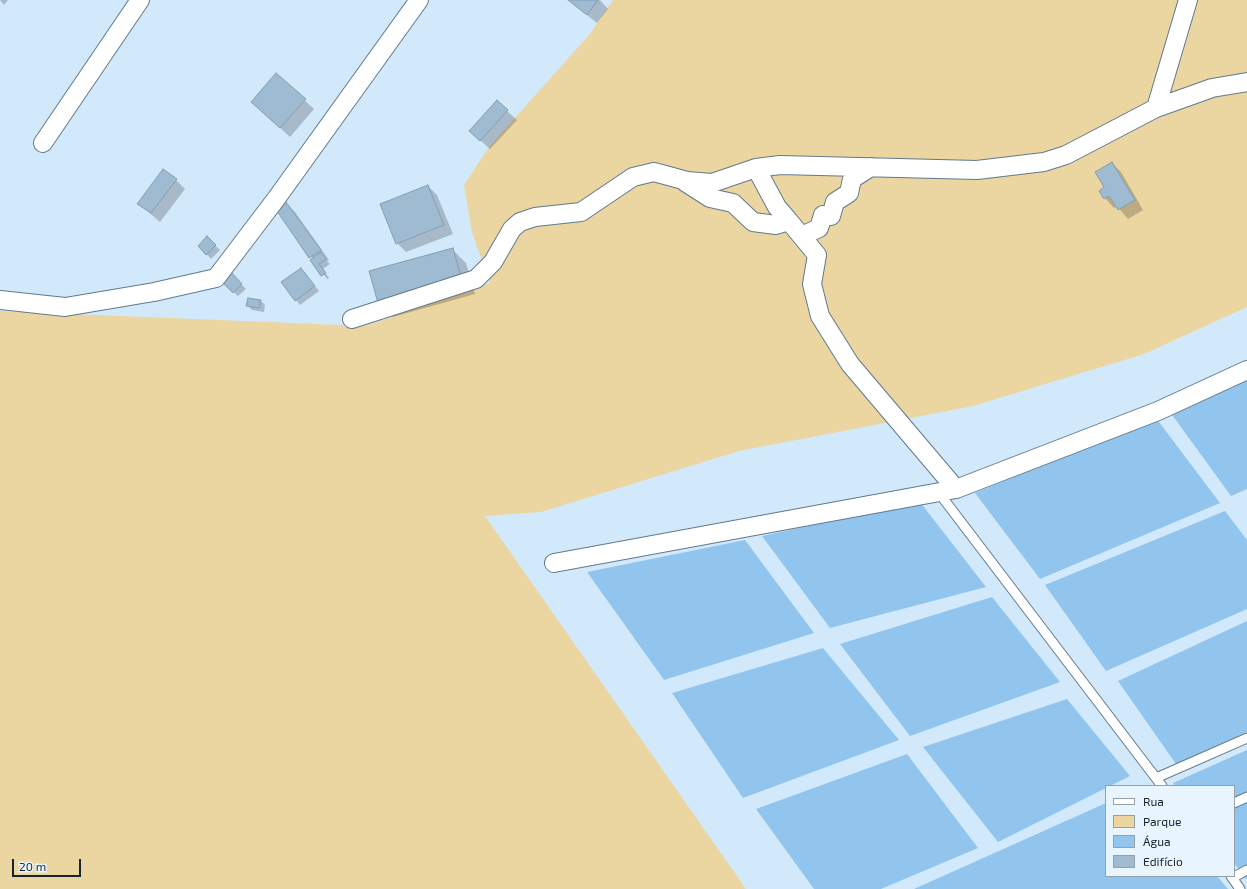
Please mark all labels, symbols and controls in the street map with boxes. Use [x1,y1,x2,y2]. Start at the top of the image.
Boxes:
legend [1105,785,1235,877]
text: Rua [1143,794,1164,808]
text: Parque [1143,814,1181,828]
text: Água [1143,834,1171,848]
scale bar [14,851,83,877]
text: Edifício [1143,854,1183,868]
text: 20 m [19,859,46,873]

